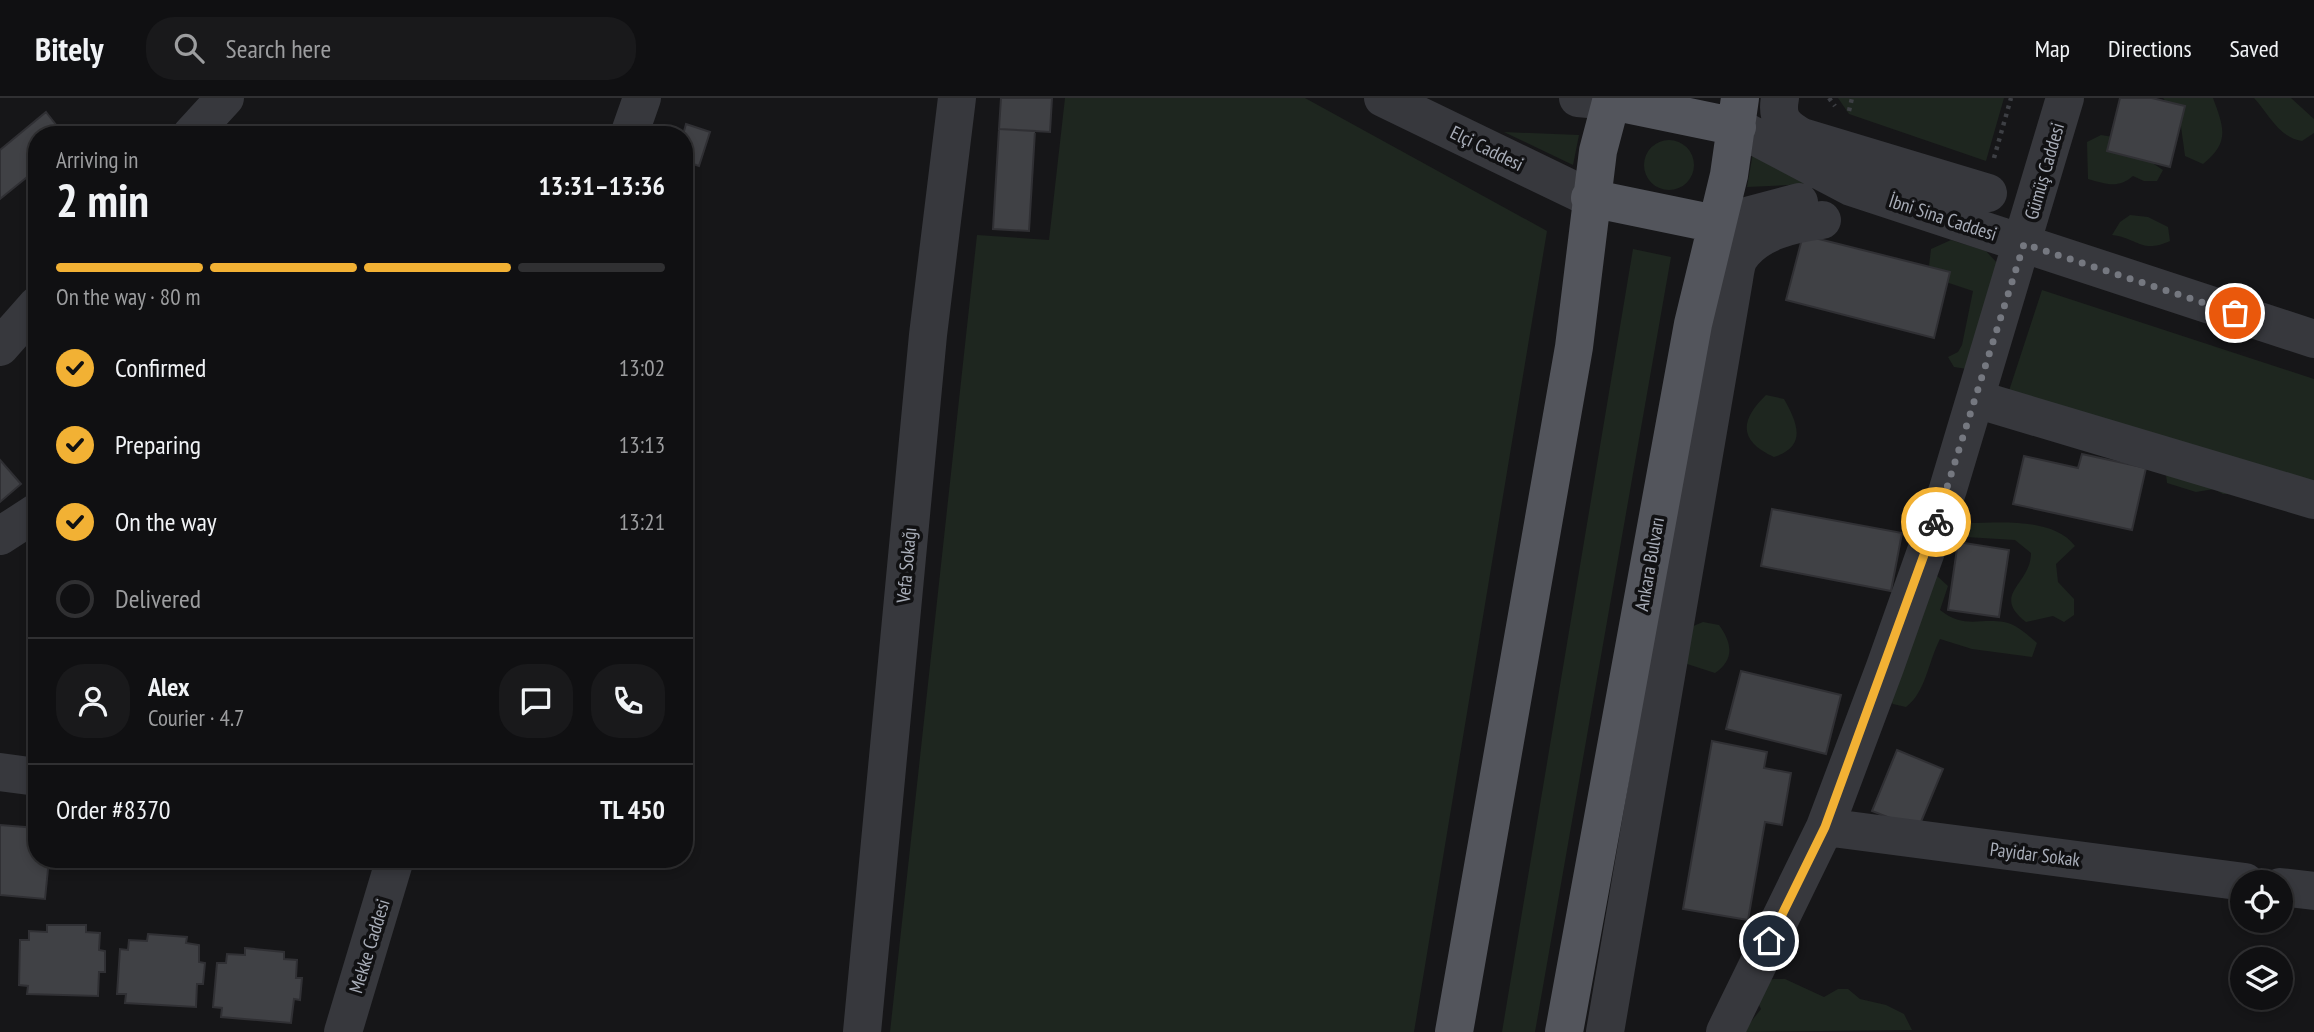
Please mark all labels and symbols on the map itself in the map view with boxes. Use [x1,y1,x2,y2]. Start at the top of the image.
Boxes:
street label: Elçi Caddesi [1447,120,1527,176]
street label: Gümüş Caddesi [2019,120,2069,222]
street label: İbni Sina Caddesi [1886,188,2000,246]
pin [2205,283,2265,343]
courier [1901,487,1971,557]
street label: Ankara Bulvarı [1629,515,1669,613]
street label: Vefa Sokağı [891,526,921,605]
street label: Payidar Sokak [1989,837,2082,872]
street label: Mekke Caddesi [343,896,395,996]
pin [1739,911,1799,971]

